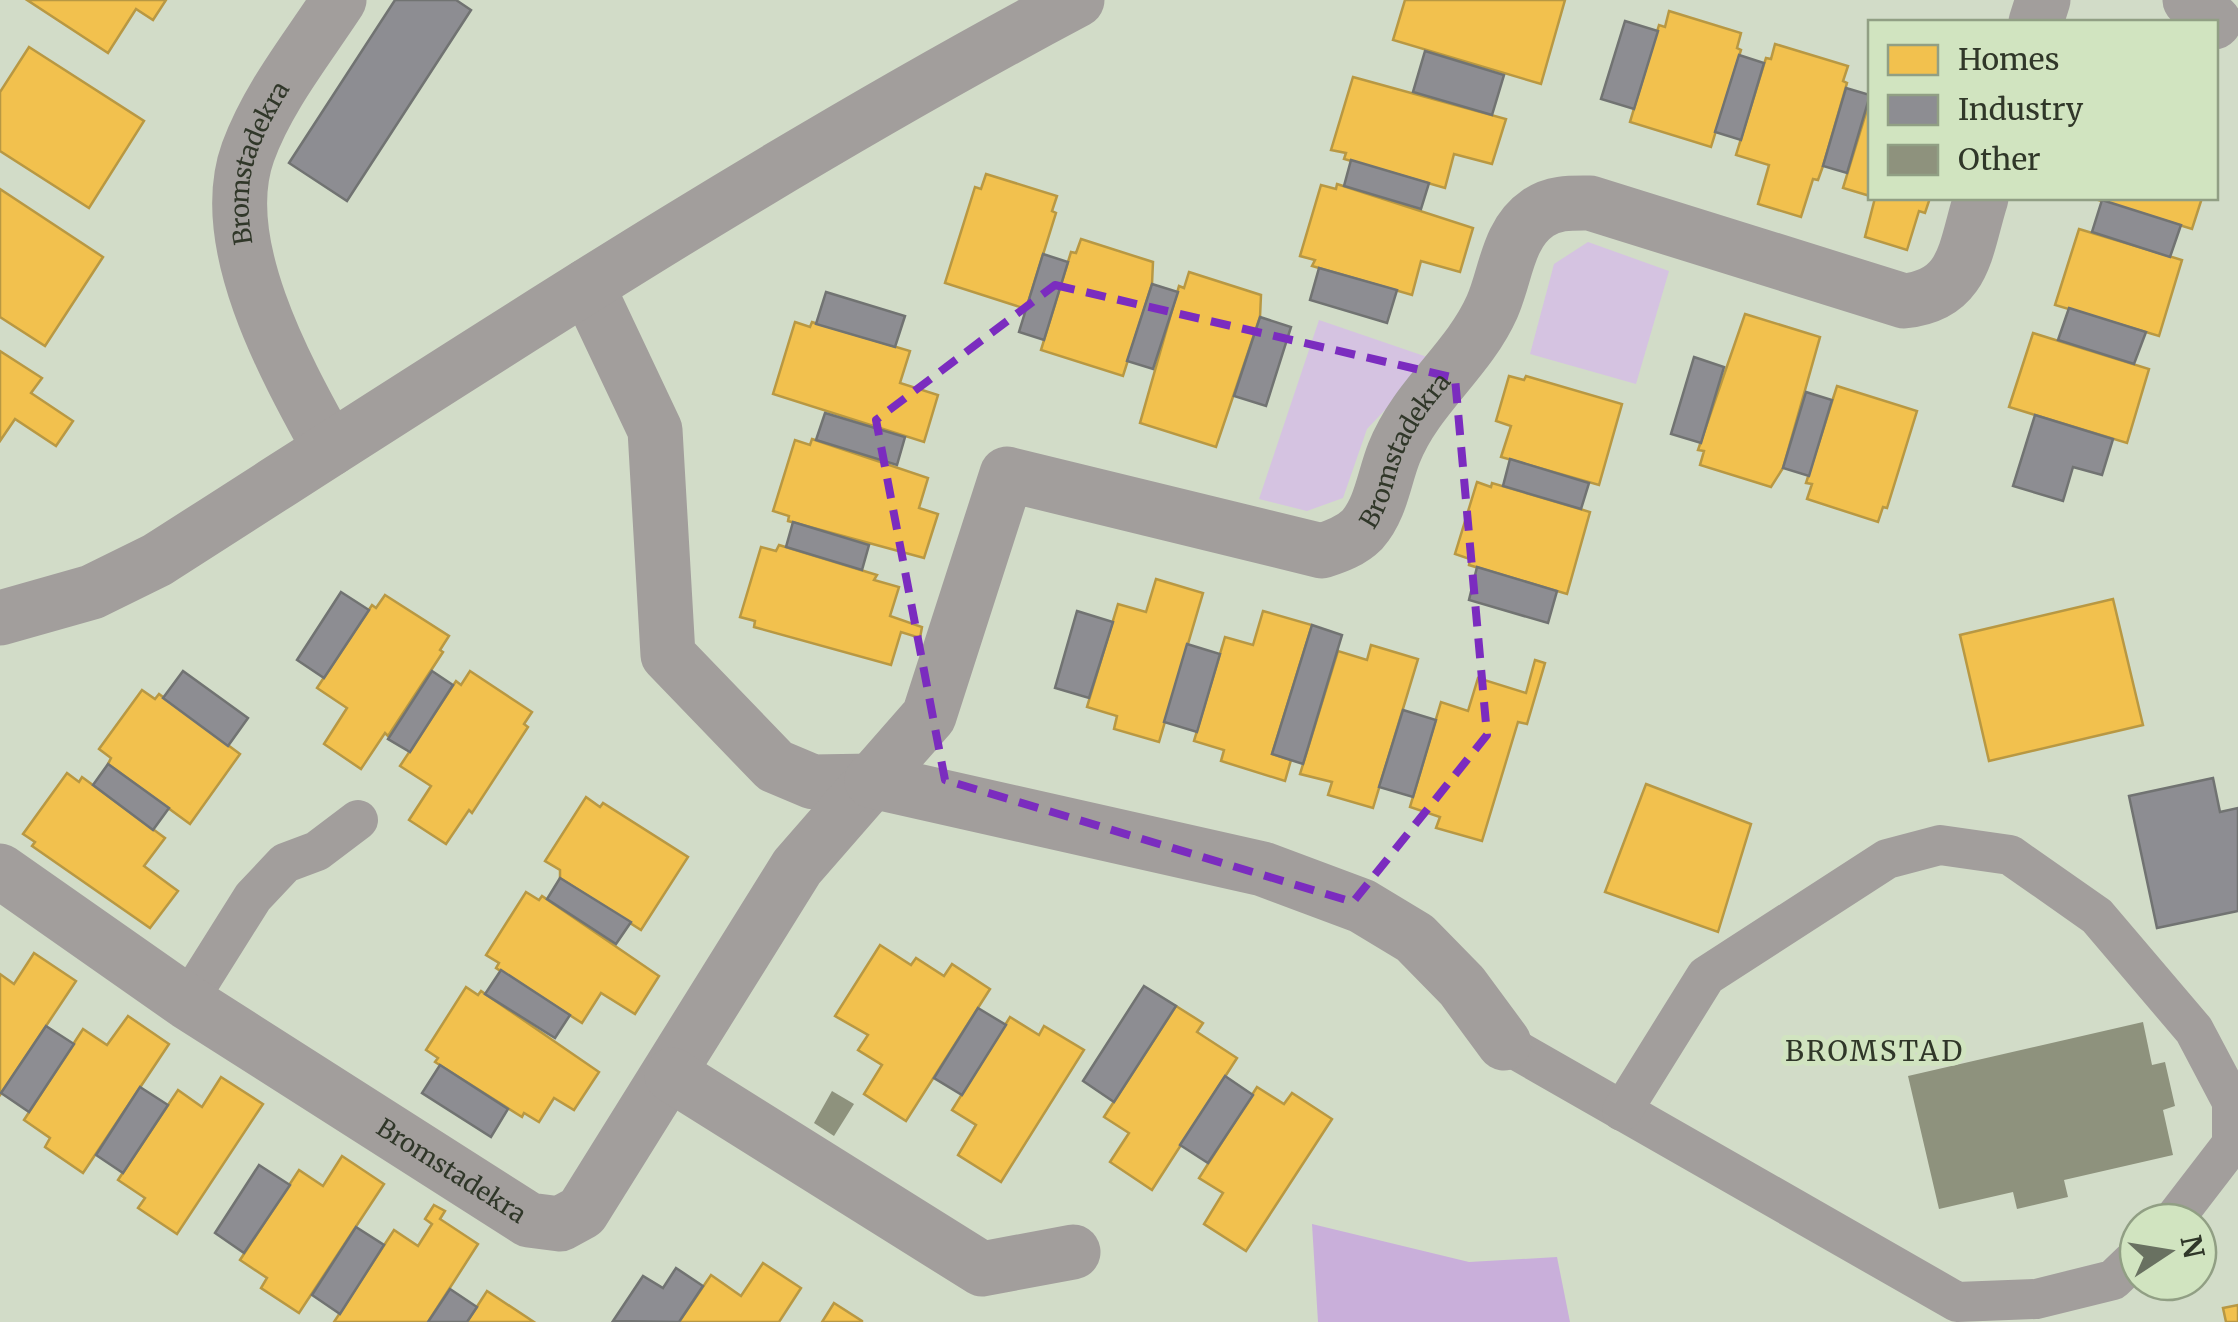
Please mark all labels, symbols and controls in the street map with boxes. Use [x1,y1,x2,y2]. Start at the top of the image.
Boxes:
legend [1868,20,2218,200]
text: Homes [1958,40,2059,78]
street label: Bromstadekra [223,75,296,247]
text: Industry [1958,90,2084,128]
text: Other [1958,140,2041,178]
street label: Bromstadekra [1352,366,1457,534]
district label: BROMSTAD [1785,1033,1965,1069]
street label: Bromstadekra [371,1111,532,1230]
north arrow [2118,1202,2218,1302]
text: N [2173,1232,2212,1261]

